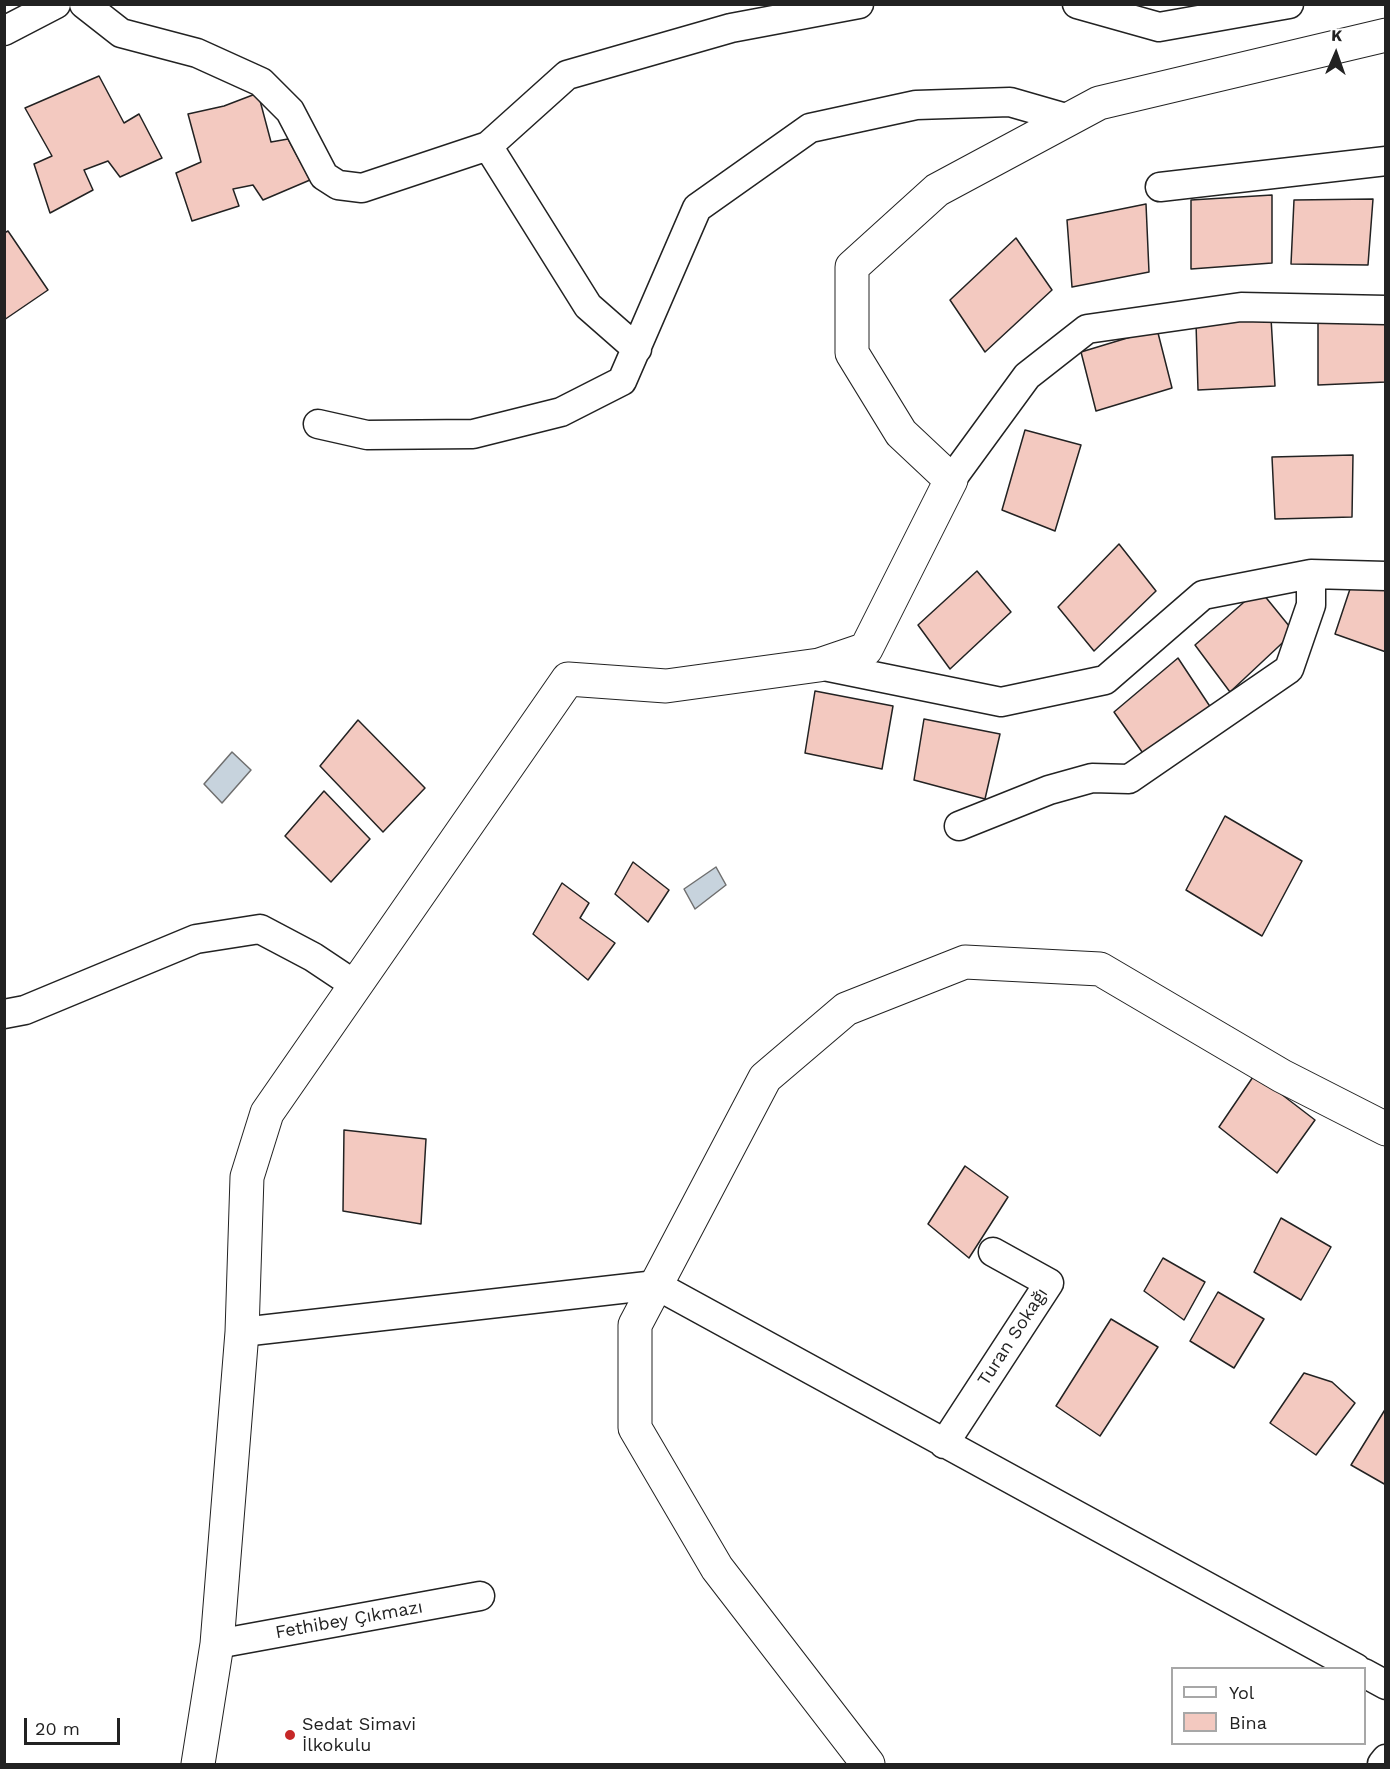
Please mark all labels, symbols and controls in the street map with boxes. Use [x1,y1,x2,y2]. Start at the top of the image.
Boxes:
north arrow [1306,24,1366,84]
text: K [1331,26,1343,45]
street label: Turan Sokağı [973,1284,1053,1390]
street label: Fethibey Çıkmazı [274,1596,424,1644]
legend [1171,1667,1366,1745]
text: Yol [1229,1682,1254,1703]
scale bar [27,1706,123,1744]
text: Bina [1229,1712,1267,1733]
place label: Sedat Simavi İlkokulu [302,1714,416,1756]
text: 20 m [35,1718,80,1739]
marker: Sedat Simavi İlkokulu [283,1728,297,1742]

